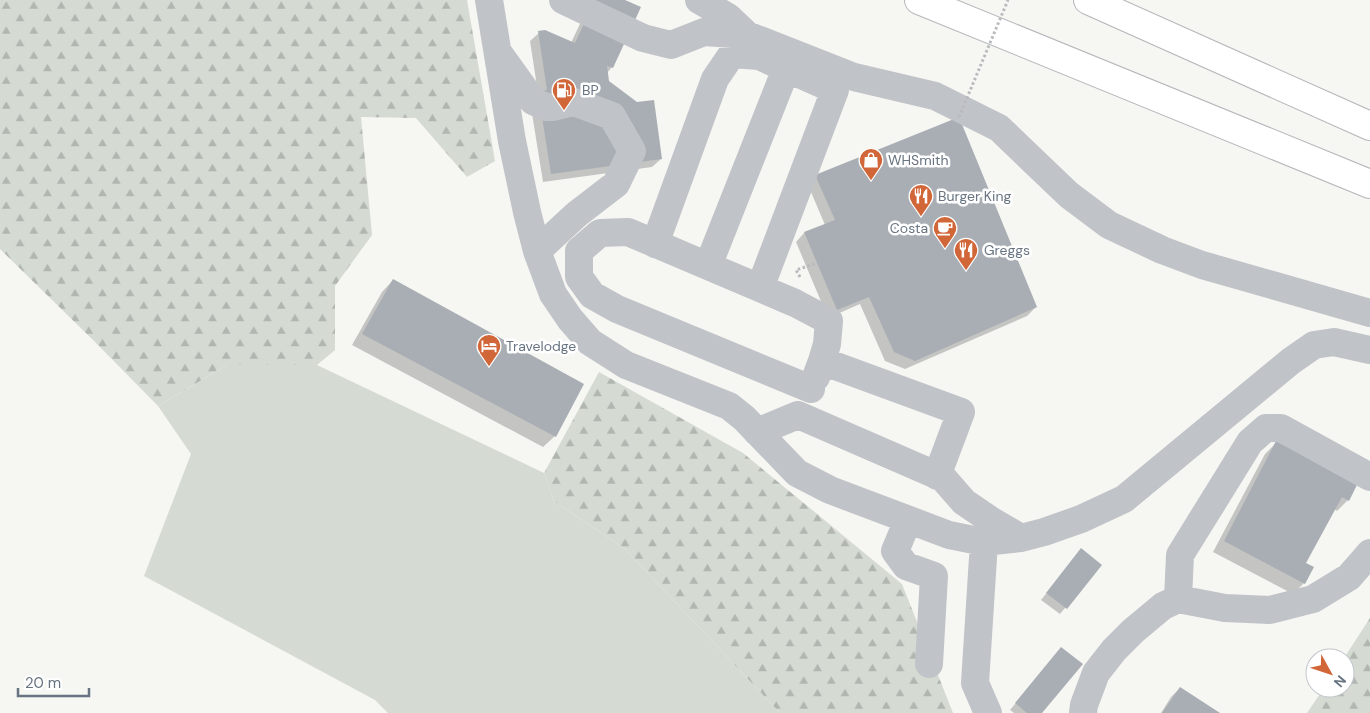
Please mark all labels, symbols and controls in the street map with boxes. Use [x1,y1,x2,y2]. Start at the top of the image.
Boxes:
fuel station icon: BP [551,77,577,111]
place label: BP [582,81,599,99]
shop icon: WHSmith [858,147,884,181]
place label: WHSmith [888,151,949,169]
restaurant icon: Burger King [908,183,934,217]
place label: Burger King [938,187,1011,205]
cafe icon: Costa [932,215,958,249]
place label: Costa [890,219,928,237]
restaurant icon: Greggs [953,237,979,271]
place label: Greggs [984,241,1030,259]
hotel icon: Travelodge [476,333,502,367]
place label: Travelodge [506,337,576,355]
north arrow [1305,648,1355,698]
scale bar [18,666,89,698]
text: N [1330,672,1350,691]
text: 20 m [25,673,61,693]

